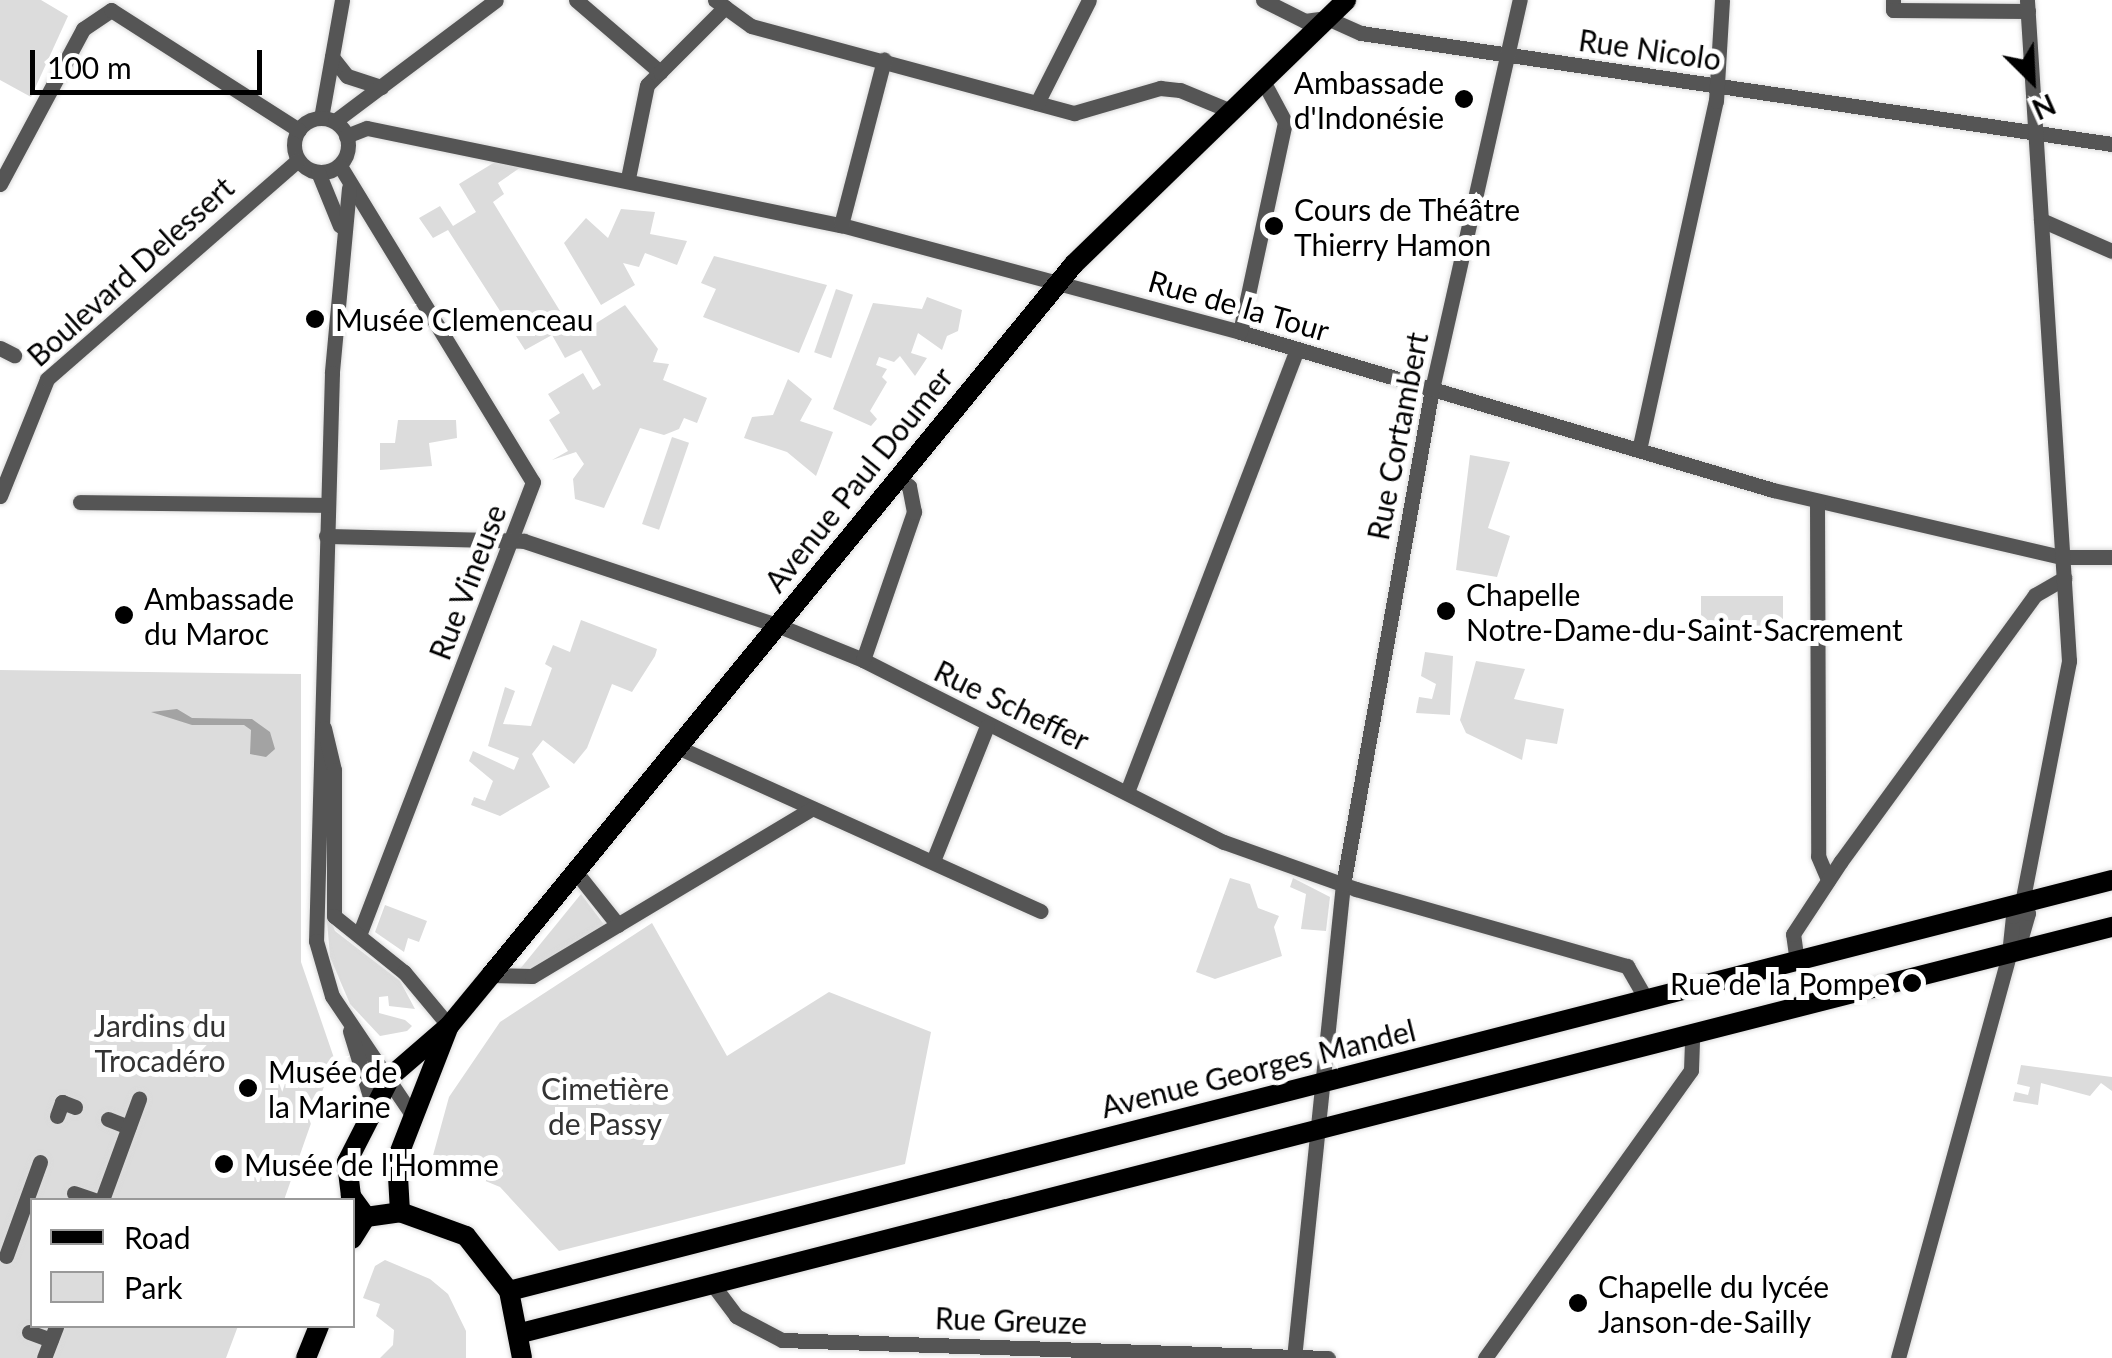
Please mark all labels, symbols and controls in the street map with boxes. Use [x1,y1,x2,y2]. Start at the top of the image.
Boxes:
street label: Rue Nicolo [1576,21,1724,77]
scale bar [35,30,268,92]
north arrow [1982,30,2082,130]
text: 100 m [47,49,132,85]
place label: Ambassade d'Indonésie [1294,64,1444,134]
text: N [2027,87,2061,127]
marker: Ambassade d'Indonésie [1453,88,1475,110]
street label: Boulevard Delessert [19,169,241,373]
place label: Cours de Théâtre Thierry Hamon [1294,191,1521,262]
marker: Cours de Théâtre Thierry Hamon [1263,215,1285,237]
street label: Rue de la Tour [1144,262,1334,348]
place label: Musée Clemenceau [335,301,593,337]
marker: Musée Clemenceau [304,308,326,330]
street label: Rue Cortambert [1359,329,1435,543]
street label: Avenue Paul Doumer [756,359,960,599]
street label: Rue Vineuse [421,499,513,665]
place label: Chapelle Notre-Dame-du-Saint-Sacrement [1466,576,1903,646]
place label: Ambassade du Maroc [144,580,294,650]
marker: Chapelle Notre-Dame-du-Saint-Sacrement [1435,600,1457,622]
marker: Ambassade du Maroc [113,604,135,626]
street label: Rue Scheffer [929,652,1095,758]
place label: Rue de la Pompe [1670,965,1890,1001]
marker: Rue de la Pompe [1899,970,1925,996]
park label: Jardins du Trocadéro [94,1007,226,1078]
street label: Avenue Georges Mandel [1097,1011,1419,1125]
place label: Musée de la Marine [268,1053,397,1124]
park label: Cimetière de Passy [541,1070,669,1140]
marker: Musée de la Marine [237,1077,259,1099]
place label: Musée de l'Homme [244,1146,499,1182]
marker: Musée de l'Homme [213,1153,235,1175]
legend [30,1198,355,1328]
text: Road [124,1219,191,1255]
place label: Chapelle du lycée Janson-de-Sailly [1598,1268,1829,1338]
text: Park [124,1269,183,1305]
marker: Chapelle du lycée Janson-de-Sailly [1567,1292,1589,1314]
street label: Rue Greuze [934,1299,1088,1341]

